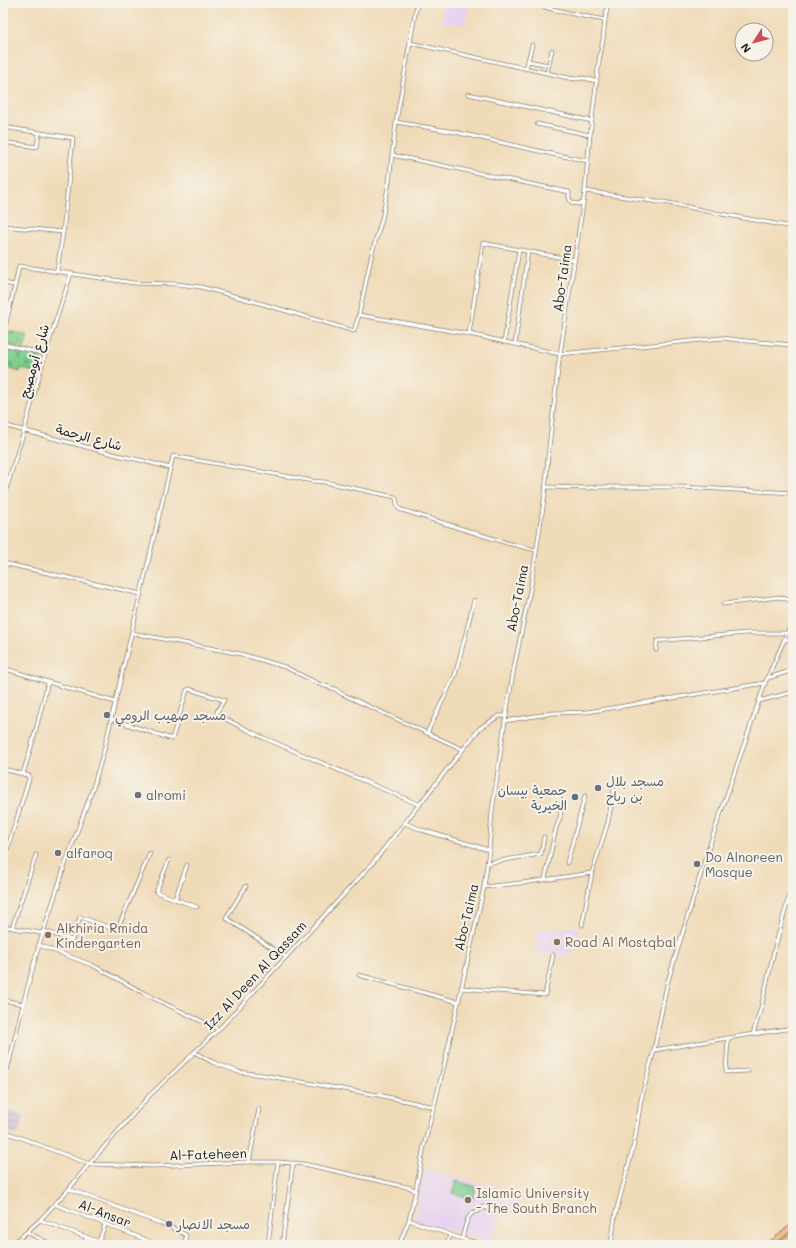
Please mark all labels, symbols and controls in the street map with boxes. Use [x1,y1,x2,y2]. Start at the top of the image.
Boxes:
north arrow [734,22,774,62]
text: N [737,40,754,56]
street label: Abo-Taima [548,243,575,313]
street label: شارع أبومصبح [15,322,54,400]
street label: شارع الرحمة [54,420,124,455]
street label: Abo-Taima [502,563,531,633]
place label: مسجد صهيب الرومي [115,706,226,727]
marker: مسجد صهيب الرومي [102,710,112,720]
place label: مسجد بلال بن رباح [606,772,664,806]
place label: جمعية بيسان الخيرية [498,781,567,814]
marker: مسجد بلال بن رباح [593,783,603,793]
place label: alromi [146,786,186,803]
marker: alromi [133,790,143,800]
marker: جمعية بيسان الخيرية [570,792,580,802]
place label: alfaroq [66,844,113,861]
marker: alfaroq [53,848,63,858]
place label: Do Alnoreen Mosque [705,848,783,880]
marker: Do Alnoreen Mosque [692,859,702,869]
street label: Abo-Taima [450,882,481,952]
street label: Izz Al Deen Al Qassam [200,917,310,1033]
place label: Alkhiria Rmida Kindergarten [56,919,148,951]
marker: Alkhiria Rmida Kindergarten [43,930,53,940]
place label: Road Al Mostqbal [565,933,676,950]
marker: Road Al Mostqbal [552,937,562,947]
street label: Al-Fateheen [169,1144,247,1163]
place label: Islamic University - The South Branch [476,1184,597,1216]
street label: Al-Ansar [77,1195,134,1230]
marker: Islamic University - The South Branch [463,1195,473,1205]
place label: مسجد الانصار [176,1215,250,1233]
marker: مسجد الانصار [164,1219,174,1229]

